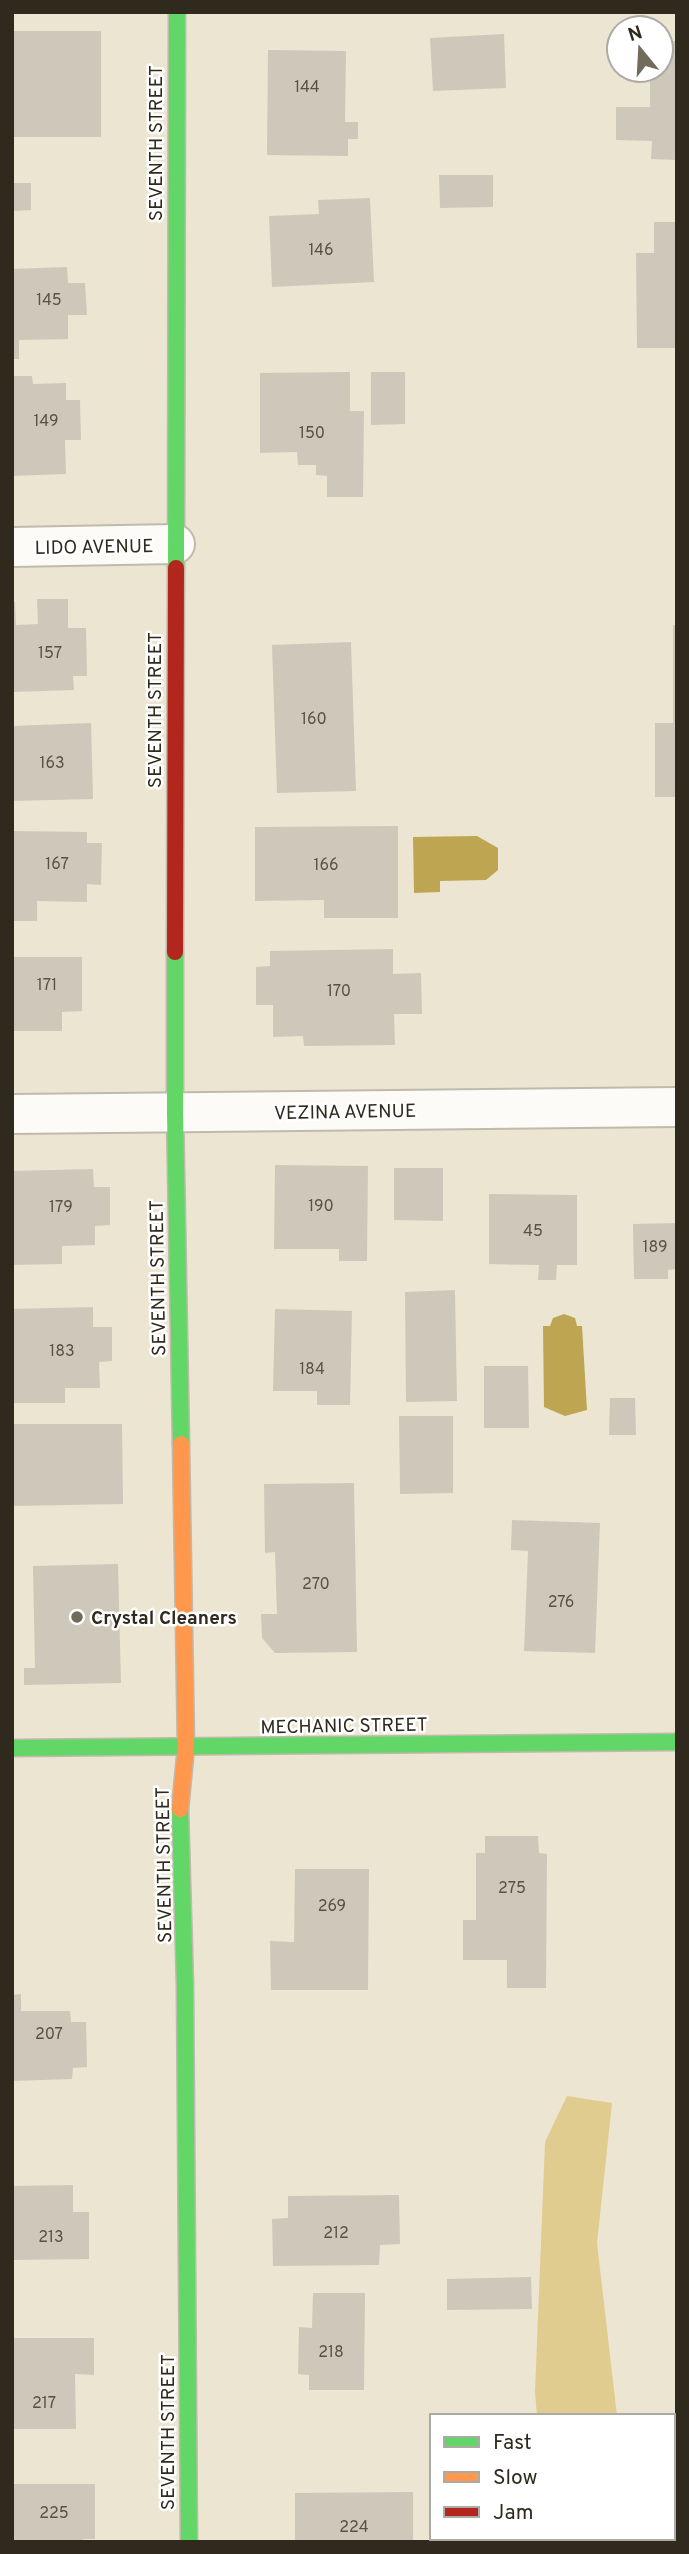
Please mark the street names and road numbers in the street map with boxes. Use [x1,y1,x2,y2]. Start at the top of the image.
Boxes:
street label: SEVENTH STREET [145,65,169,221]
street label: LIDO AVENUE [34,535,154,561]
street label: SEVENTH STREET [144,632,168,788]
street label: VEZINA AVENUE [274,1100,416,1126]
street label: SEVENTH STREET [146,1200,172,1356]
street label: MECHANIC STREET [260,1714,428,1740]
street label: SEVENTH STREET [152,1787,178,1943]
street label: SEVENTH STREET [157,2354,181,2510]

